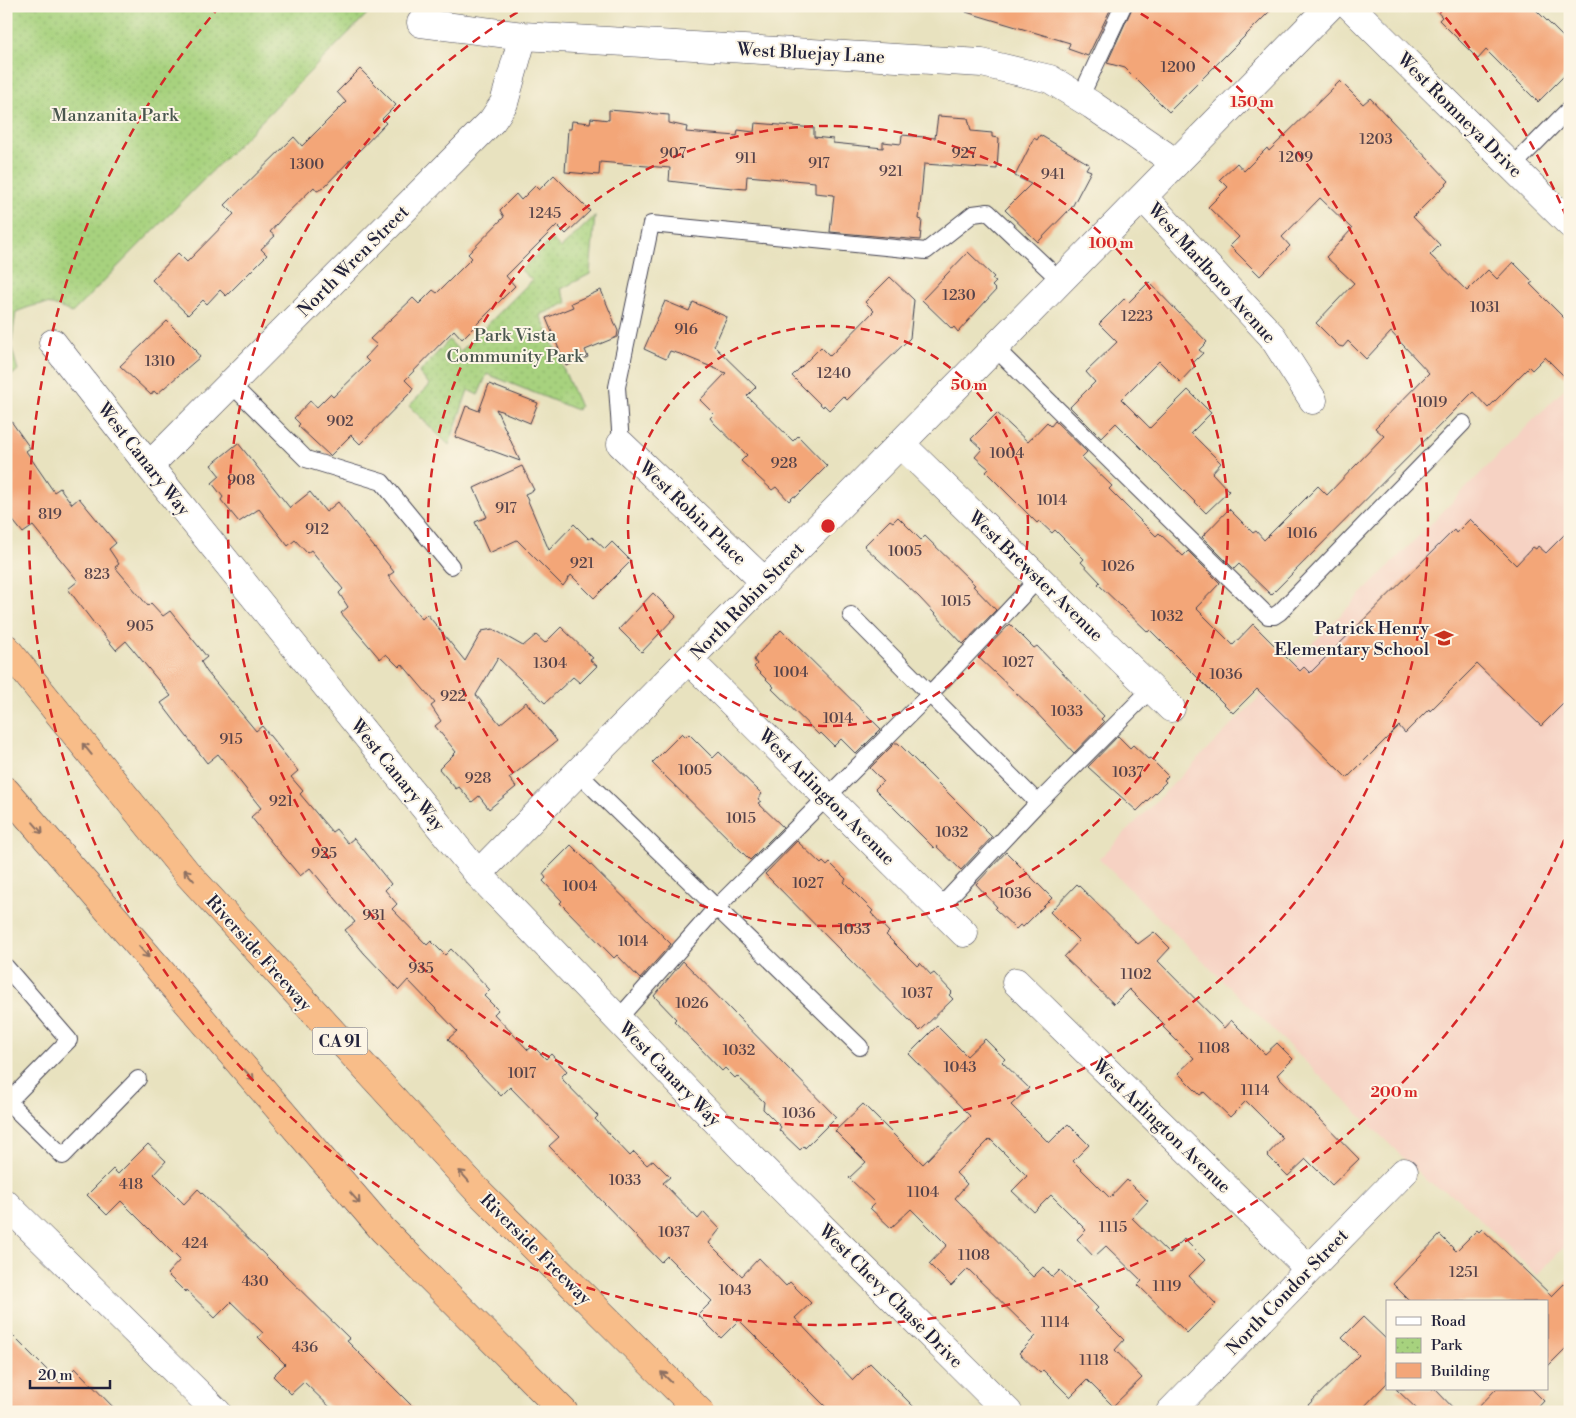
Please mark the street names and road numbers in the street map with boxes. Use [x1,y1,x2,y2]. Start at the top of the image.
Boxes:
street label: West Bluejay Lane [736,38,885,69]
street label: West Romneya Drive [1392,47,1527,183]
street label: West Marlboro Avenue [1142,198,1281,348]
street label: North Wren Street [293,200,414,322]
street label: West Canary Way [92,397,195,521]
street label: West Robin Place [633,456,751,570]
street label: West Brewster Avenue [963,505,1108,647]
street label: North Robin Street [685,537,810,665]
street label: West Canary Way [345,714,450,836]
street label: West Arlington Avenue [753,724,900,870]
street label: Riverside Freeway [200,890,317,1016]
street label: West Canary Way [613,1016,726,1132]
road number: CA 91 [312,1028,368,1054]
street label: West Arlington Avenue [1087,1054,1236,1198]
street label: Riverside Freeway [475,1189,596,1310]
street label: West Chevy Chase Drive [813,1219,968,1373]
street label: North Condor Street [1221,1224,1354,1360]

